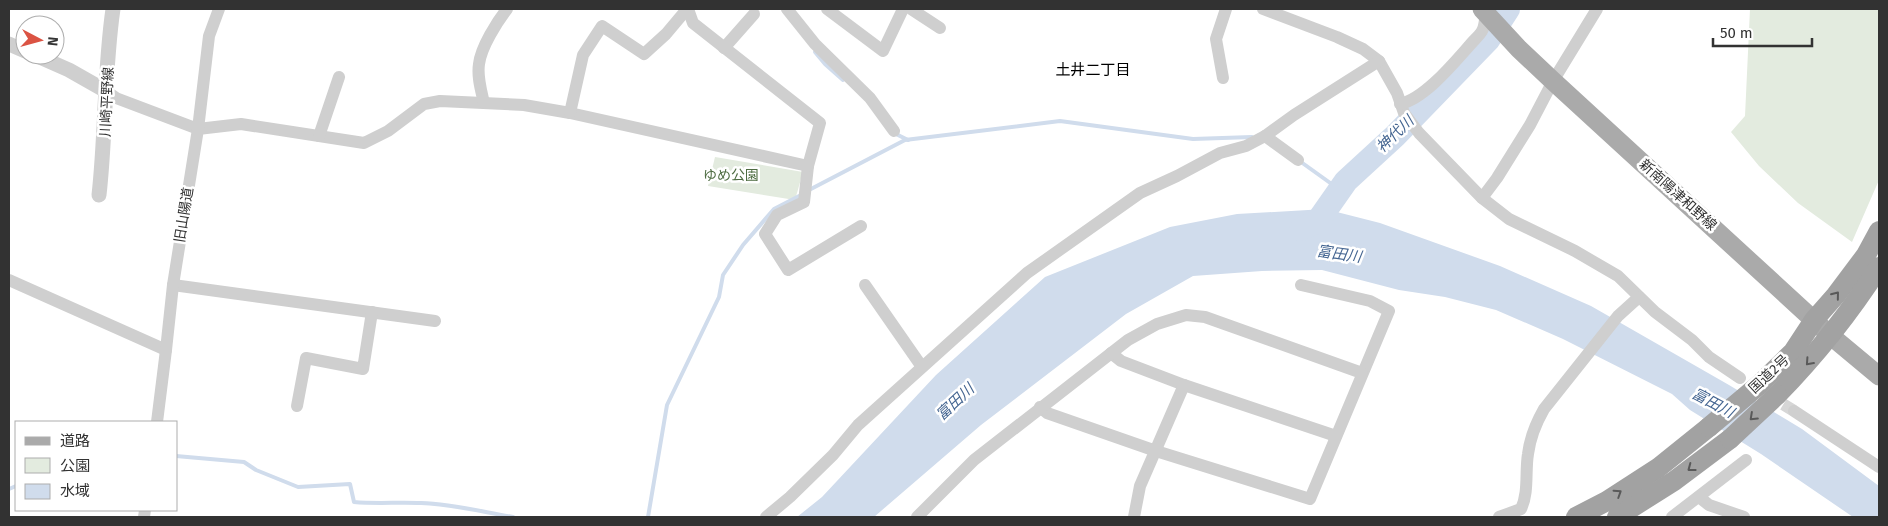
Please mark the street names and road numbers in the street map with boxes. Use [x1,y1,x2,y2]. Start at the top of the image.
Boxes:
street label: 川崎平野線 [97,67,117,137]
street label: 新南陽津和野線 [1636,156,1720,234]
street label: 旧山陽道 [171,186,197,244]
street label: 国道2号 [1745,351,1793,397]

